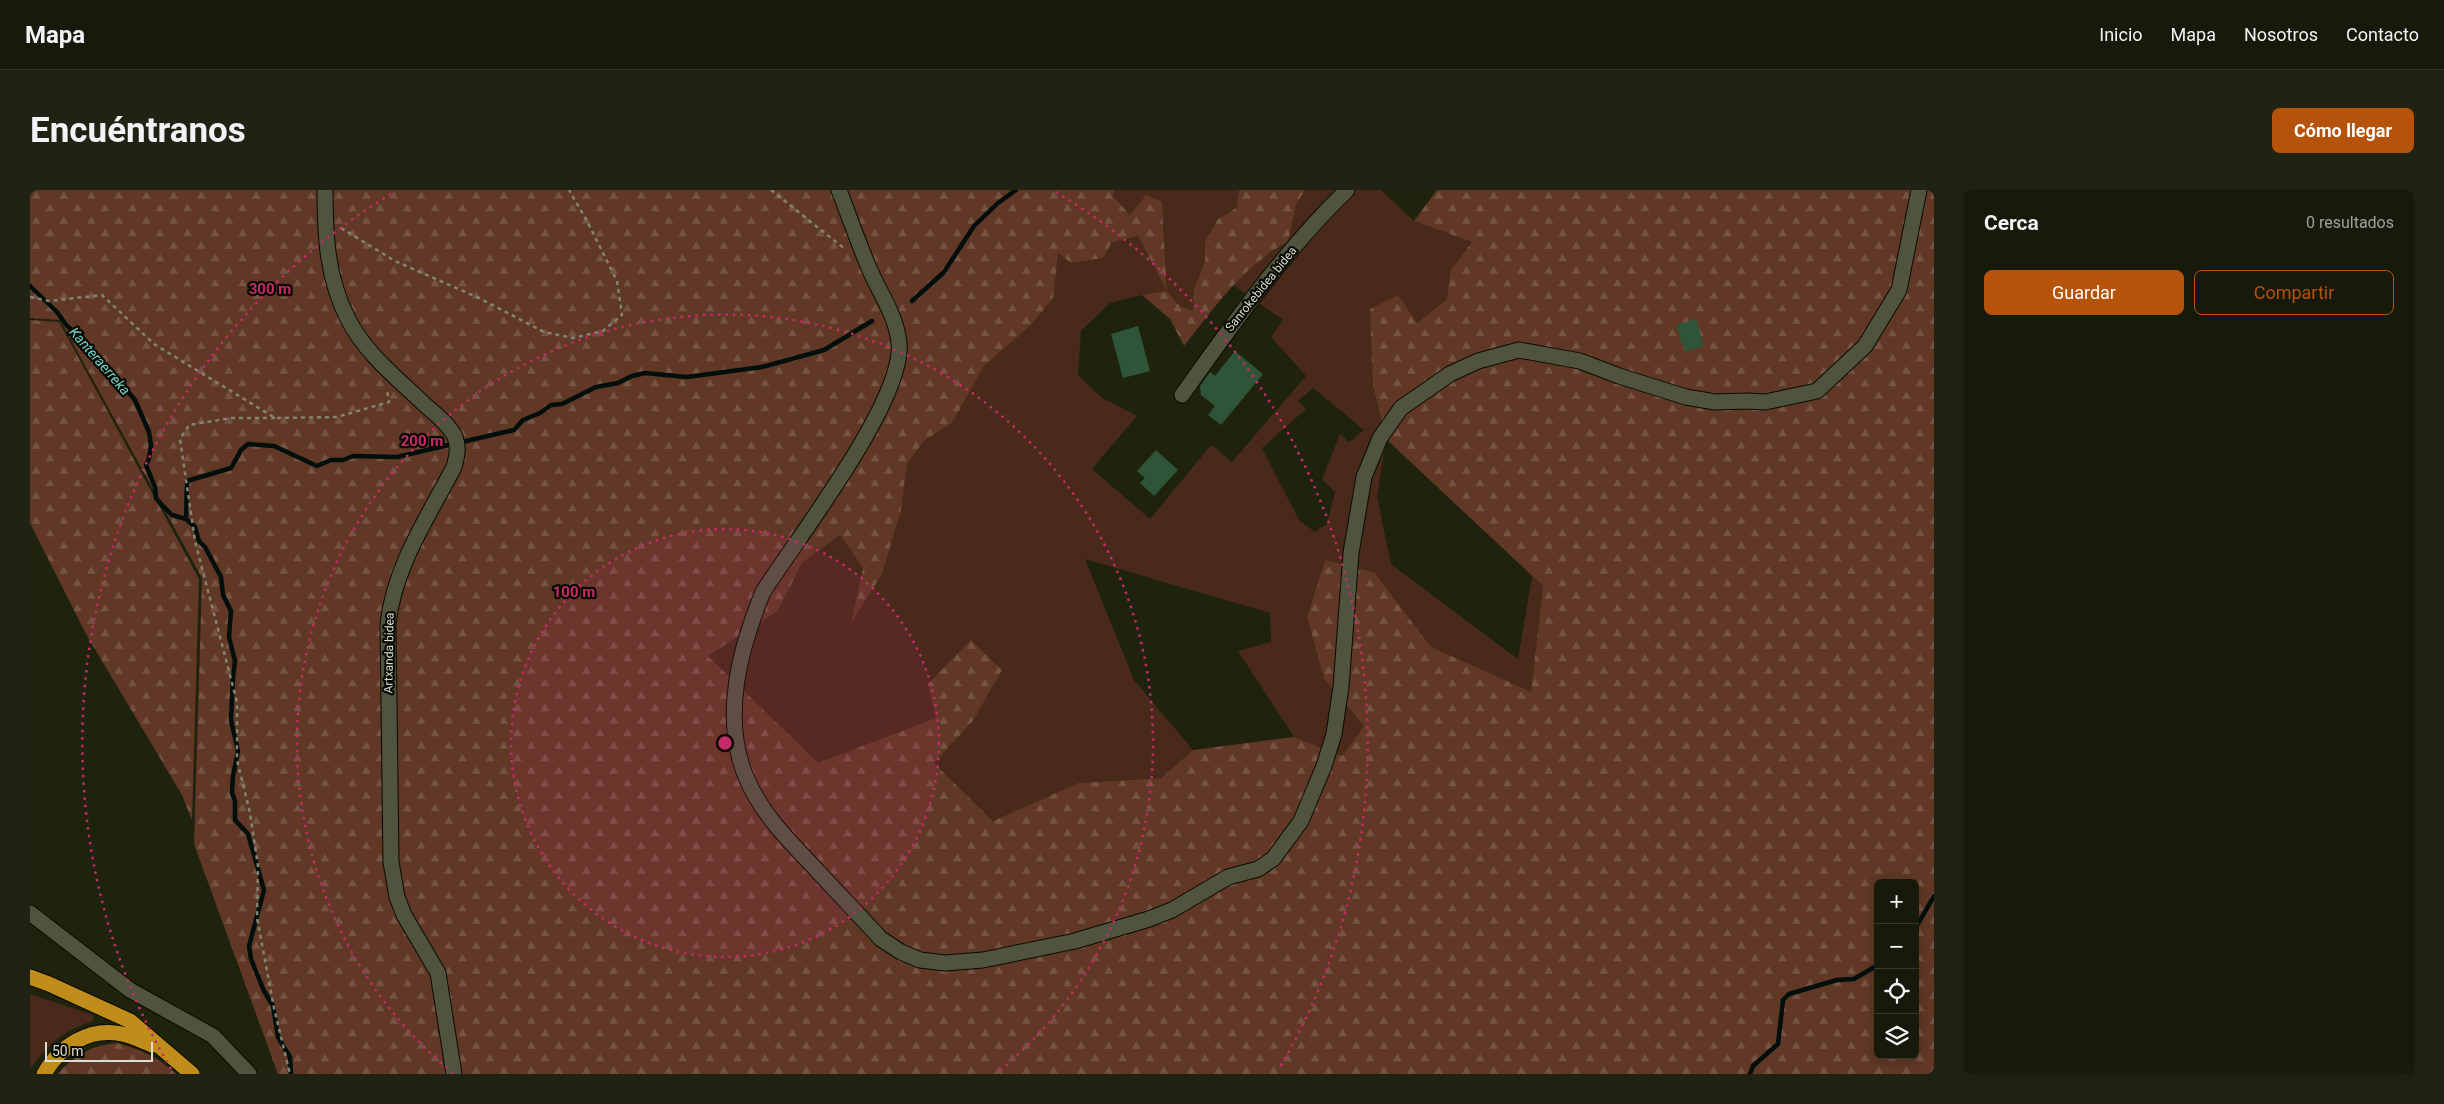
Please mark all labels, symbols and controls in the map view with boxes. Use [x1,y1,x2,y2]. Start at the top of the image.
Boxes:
text: Mapa [25,21,85,49]
text: Inicio [2099,24,2143,45]
text: Mapa [2171,24,2216,45]
text: Nosotros [2244,24,2318,45]
text: Contacto [2346,24,2419,45]
button: Cómo llegar [2272,108,2414,153]
text: Encuéntranos [30,110,246,151]
text: Cerca [1984,211,2039,235]
text: 0 resultados [2306,213,2394,232]
street label: Sanrokebidea bidea [1223,244,1299,334]
button: Guardar [1984,270,2184,315]
button: Compartir [2194,270,2394,315]
text: 300 m [249,280,291,298]
water label: Kanteraerreka [66,324,134,398]
text: 200 m [401,432,443,450]
text: 100 m [553,583,595,601]
street label: Artxanda bidea [381,612,397,694]
centre of rings [716,734,734,752]
map controls [1874,879,1919,1059]
button: + [1874,879,1919,924]
button: − [1874,924,1919,969]
button: locate [1874,969,1919,1014]
button: layers [1874,1014,1919,1059]
scale bar [45,1039,152,1062]
text: 50 m [52,1043,84,1059]

